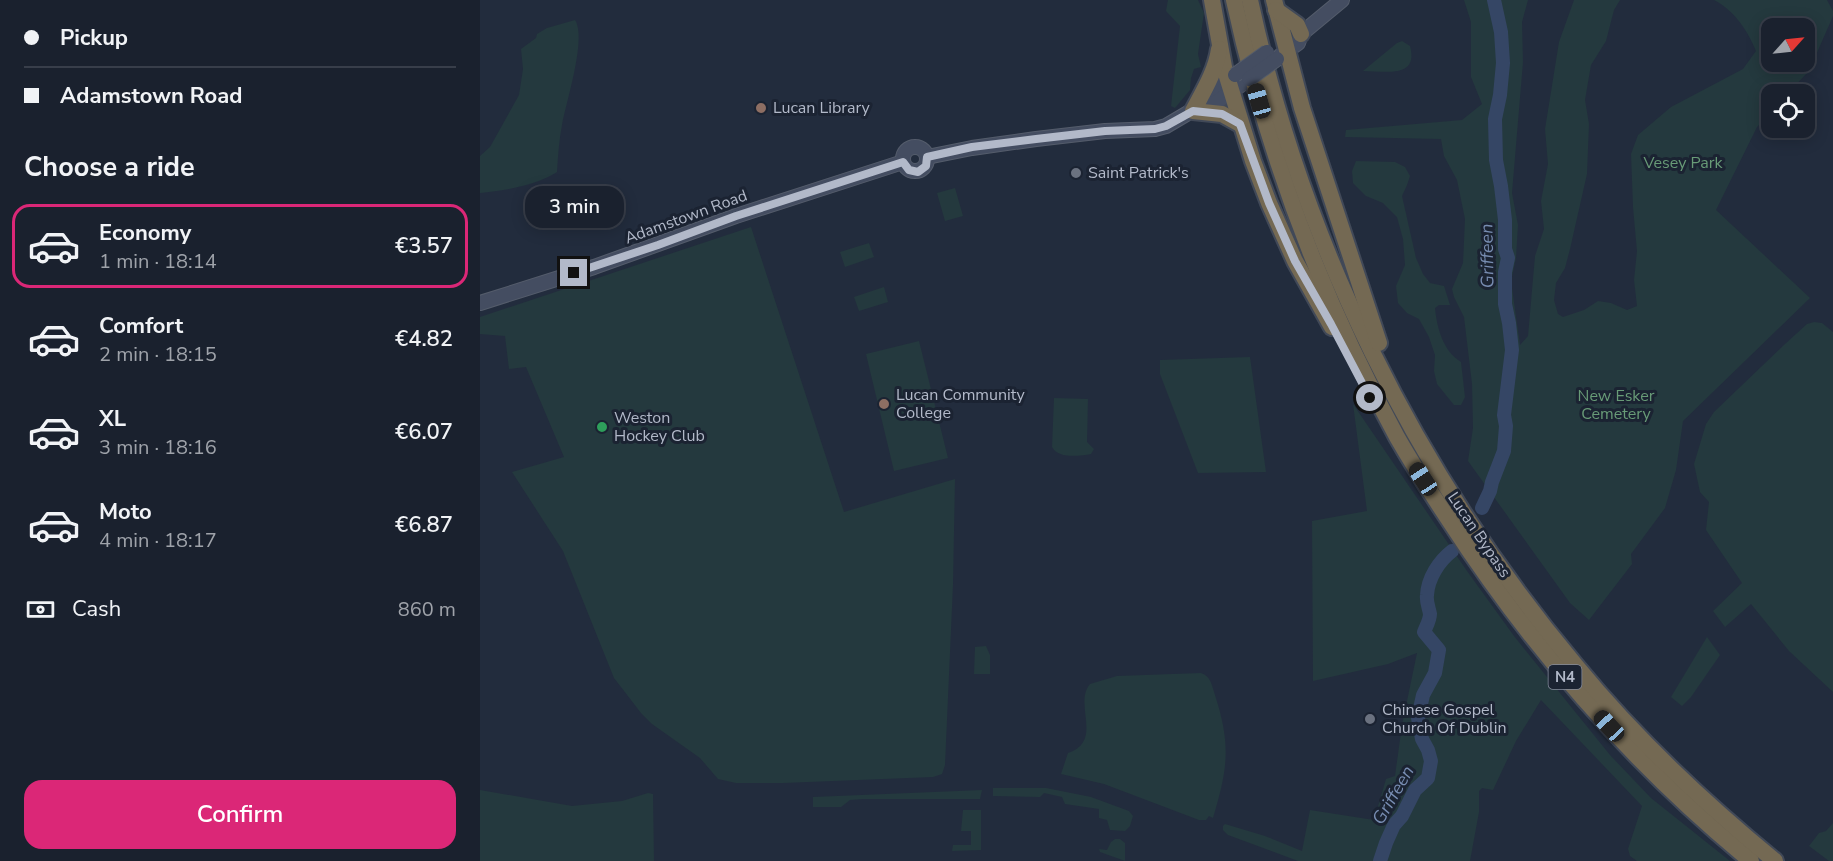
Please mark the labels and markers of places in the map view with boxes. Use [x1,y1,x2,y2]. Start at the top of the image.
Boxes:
place label: Lucan Library [773,97,871,119]
marker: Lucan Library [754,101,768,115]
place label: Saint Patrick's [1088,162,1189,184]
marker: Saint Patrick's [1069,166,1083,180]
place label: Lucan Community College [896,384,1026,424]
marker: Lucan Community College [877,397,891,411]
place label: Weston Hockey Club [614,407,705,447]
marker: Weston Hockey Club [595,420,609,434]
place label: Chinese Gospel Church Of Dublin [1382,699,1507,739]
marker: Chinese Gospel Church Of Dublin [1363,712,1377,726]

